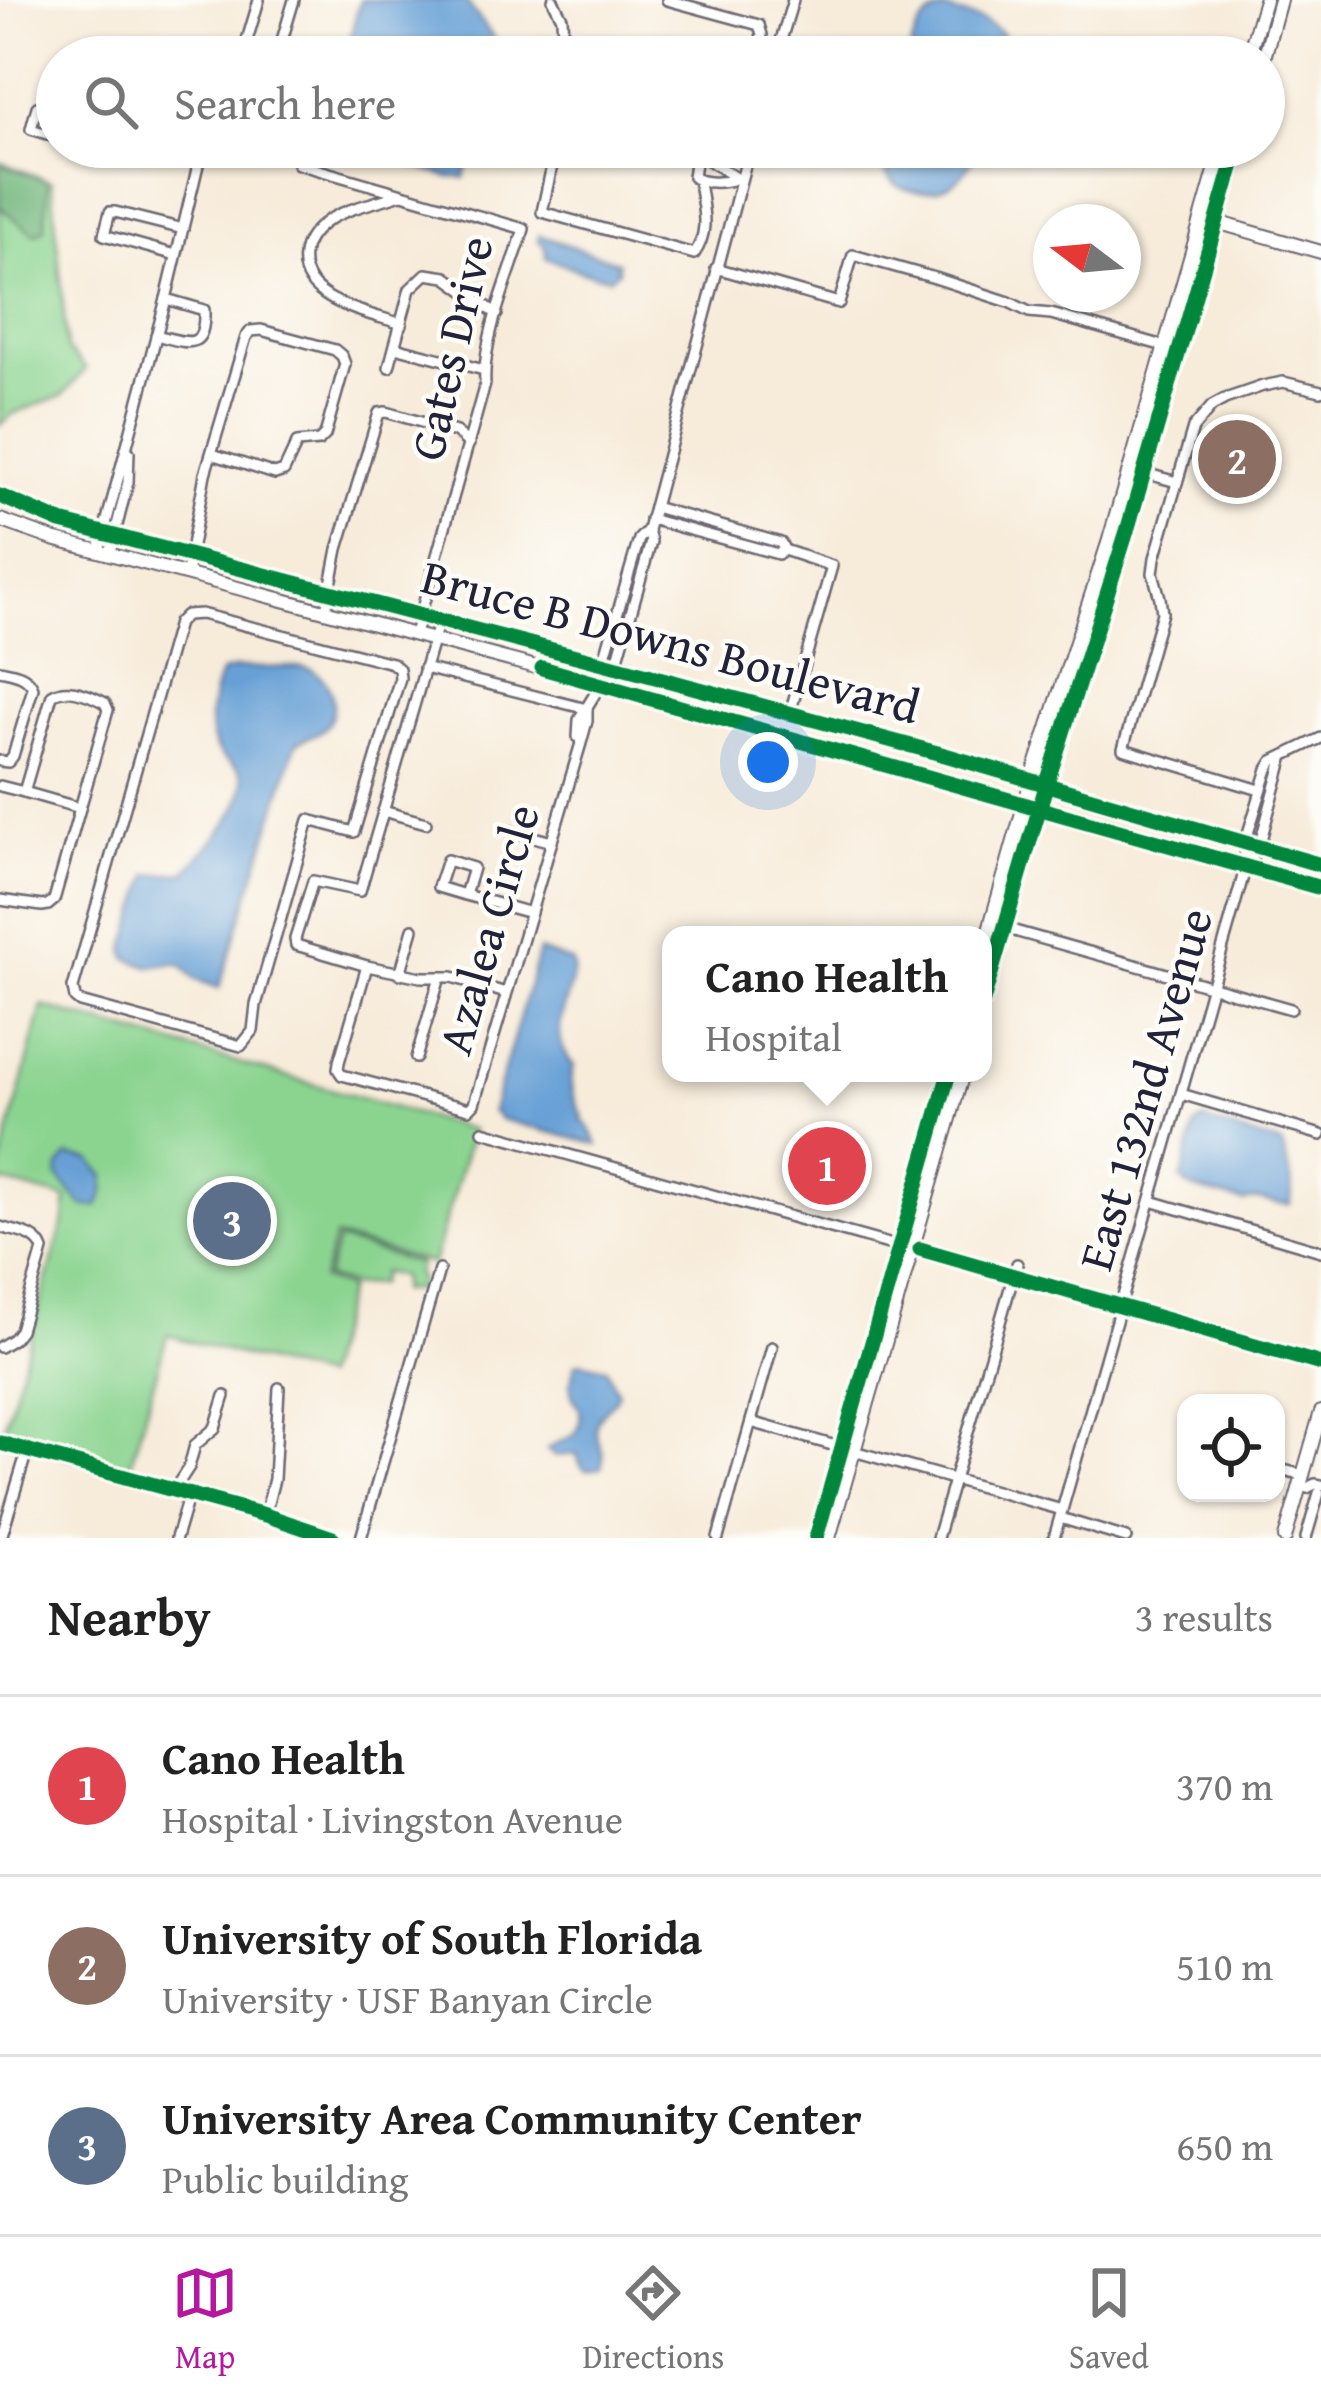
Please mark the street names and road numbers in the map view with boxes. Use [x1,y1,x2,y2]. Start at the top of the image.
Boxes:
street label: Gates Drive [390,229,511,467]
street label: Bruce B Downs Boulevard [414,540,928,741]
street label: Azalea Circle [418,795,557,1062]
street label: East 132nd Avenue [1059,900,1230,1278]

